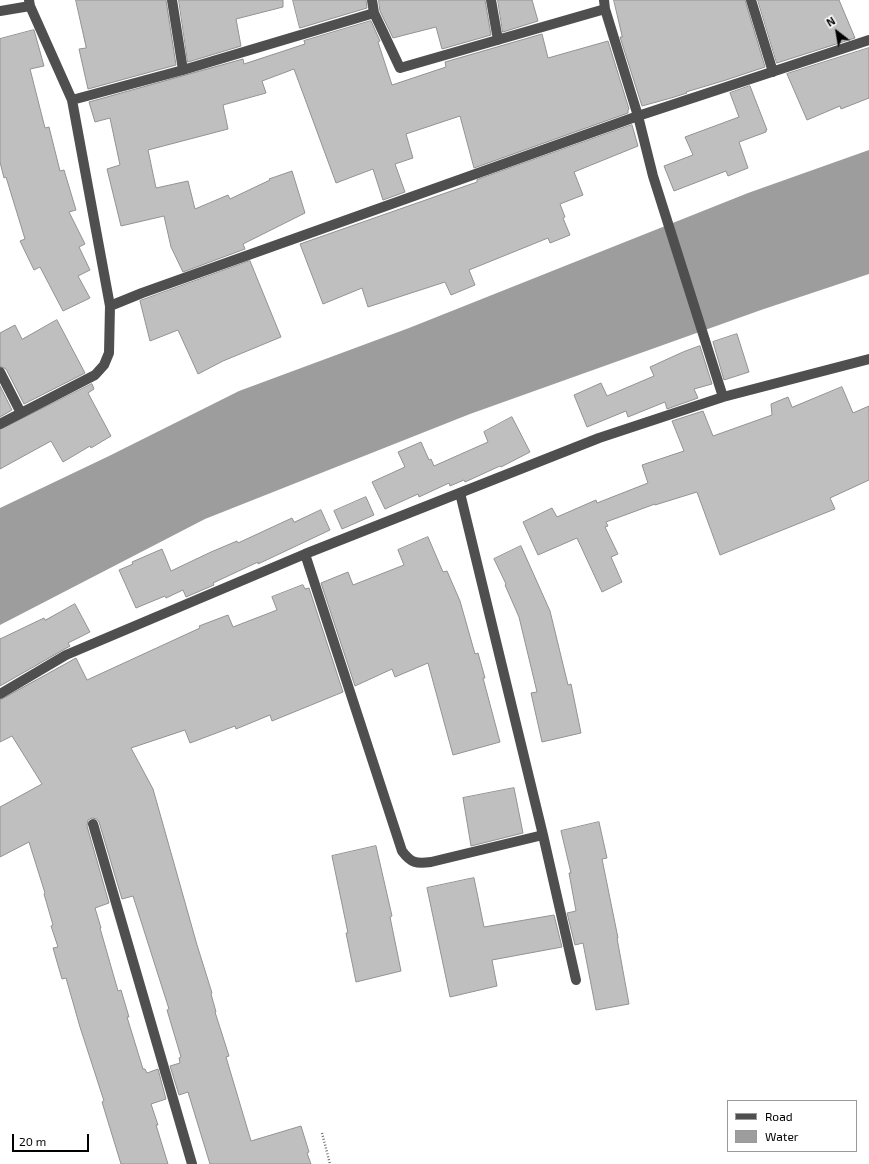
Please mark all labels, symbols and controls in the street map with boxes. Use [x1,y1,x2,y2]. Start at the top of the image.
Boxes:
north arrow [817,12,857,52]
text: N [824,14,837,29]
legend [727,1100,857,1152]
text: Road [765,1109,793,1123]
scale bar [14,1126,91,1152]
text: Water [765,1129,799,1143]
text: 20 m [19,1134,46,1148]

